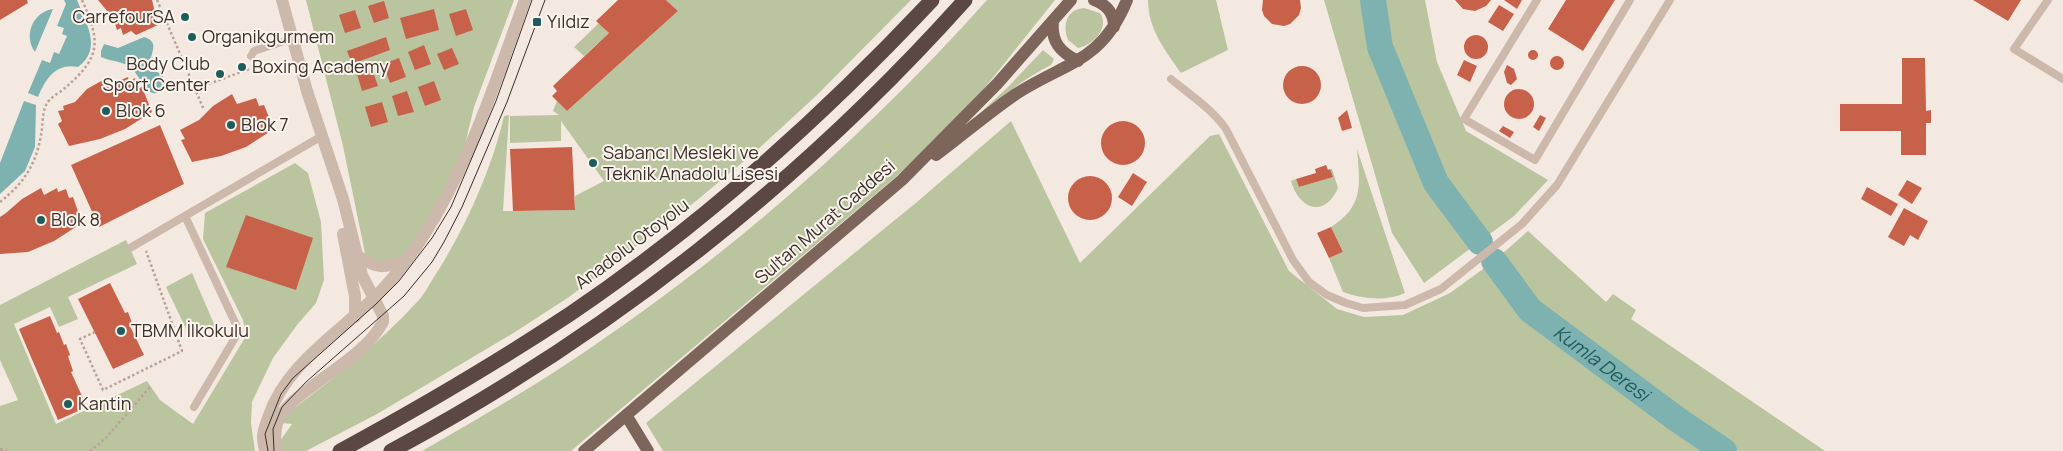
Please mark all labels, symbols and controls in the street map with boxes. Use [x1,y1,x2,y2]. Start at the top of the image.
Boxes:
place label: CarrefourSA [72,4,176,28]
place label: Yıldız [547,9,590,33]
marker: CarrefourSA [179,11,191,23]
marker: Yıldız [531,16,543,28]
place label: Organikgurmem [202,24,334,48]
marker: Organikgurmem [186,31,198,43]
place label: Body Club Sport Center [103,51,211,96]
place label: Boxing Academy [252,54,389,78]
marker: Boxing Academy [236,61,248,73]
marker: Body Club Sport Center [214,68,226,80]
place label: Blok 6 [116,98,166,122]
marker: Blok 6 [100,105,112,117]
place label: Blok 7 [241,112,288,136]
marker: Blok 7 [225,119,237,131]
place label: Sabancı Mesleki ve Teknik Anadolu Lisesi [603,140,778,185]
street label: Sultan Murat Caddesi [749,154,900,289]
marker: Sabancı Mesleki ve Teknik Anadolu Lisesi [587,157,599,169]
street label: Anadolu Otoyolu [570,192,693,294]
place label: Blok 8 [51,207,100,231]
marker: Blok 8 [35,214,47,226]
place label: TBMM İlkokulu [131,318,249,342]
water label: Kumla Deresi [1549,319,1657,409]
marker: TBMM İlkokulu [115,325,127,337]
place label: Kantin [78,391,131,415]
marker: Kantin [62,398,74,410]

